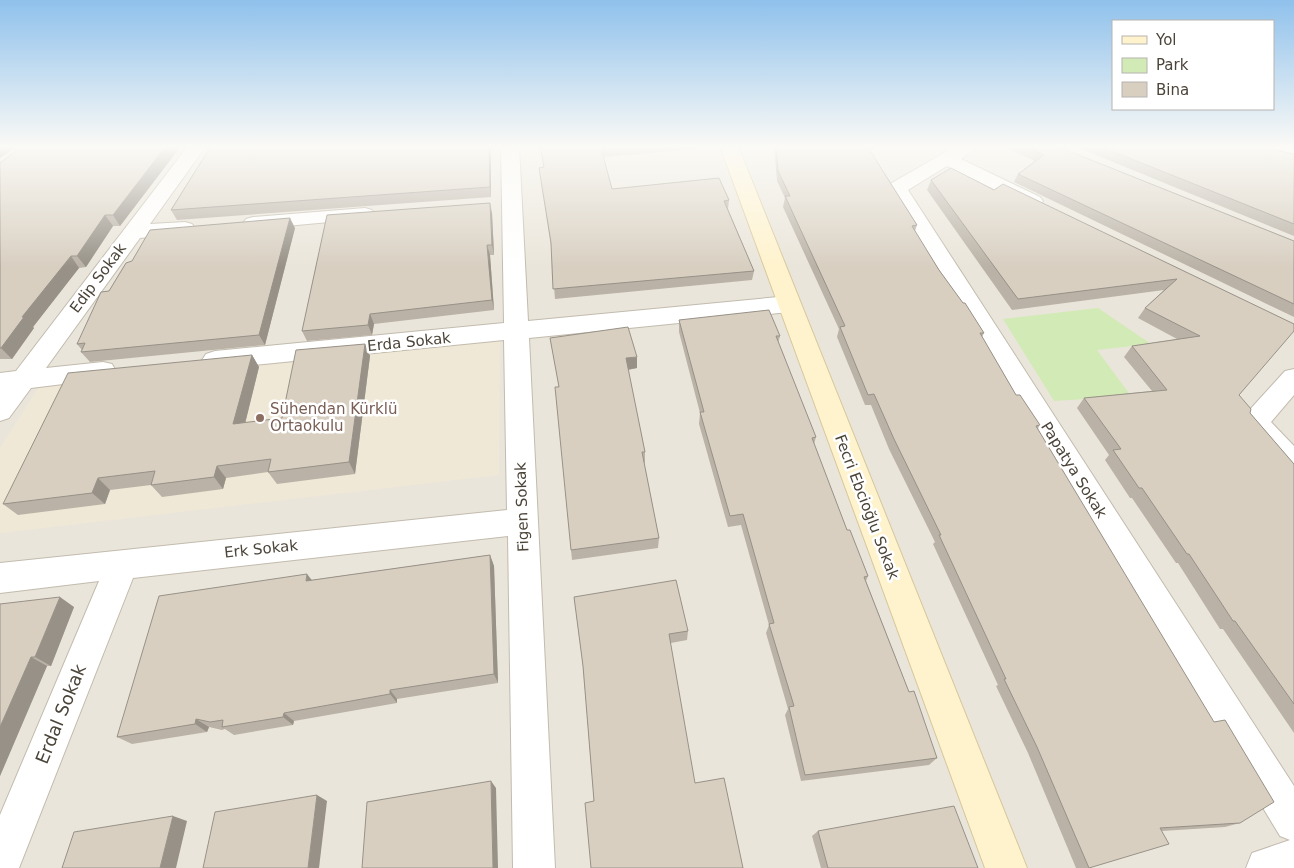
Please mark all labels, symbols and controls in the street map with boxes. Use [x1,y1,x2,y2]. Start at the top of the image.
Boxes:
legend [1112,20,1274,110]
text: Yol [1155,31,1177,49]
text: Park [1156,56,1189,74]
text: Bina [1156,81,1189,99]
street label: Edip Sokak [66,239,130,316]
street label: Erda Sokak [366,329,452,355]
place label: Sühendan Kürklü Ortaokulu [270,400,397,435]
marker: Sühendan Kürklü Ortaokulu [254,412,266,424]
street label: Papatya Sokak [1037,419,1111,522]
street label: Fecri Ebcioğlu Sokak [831,432,903,582]
street label: Figen Sokak [511,462,533,552]
street label: Erk Sokak [223,536,299,562]
street label: Erdal Sokak [31,660,90,767]

